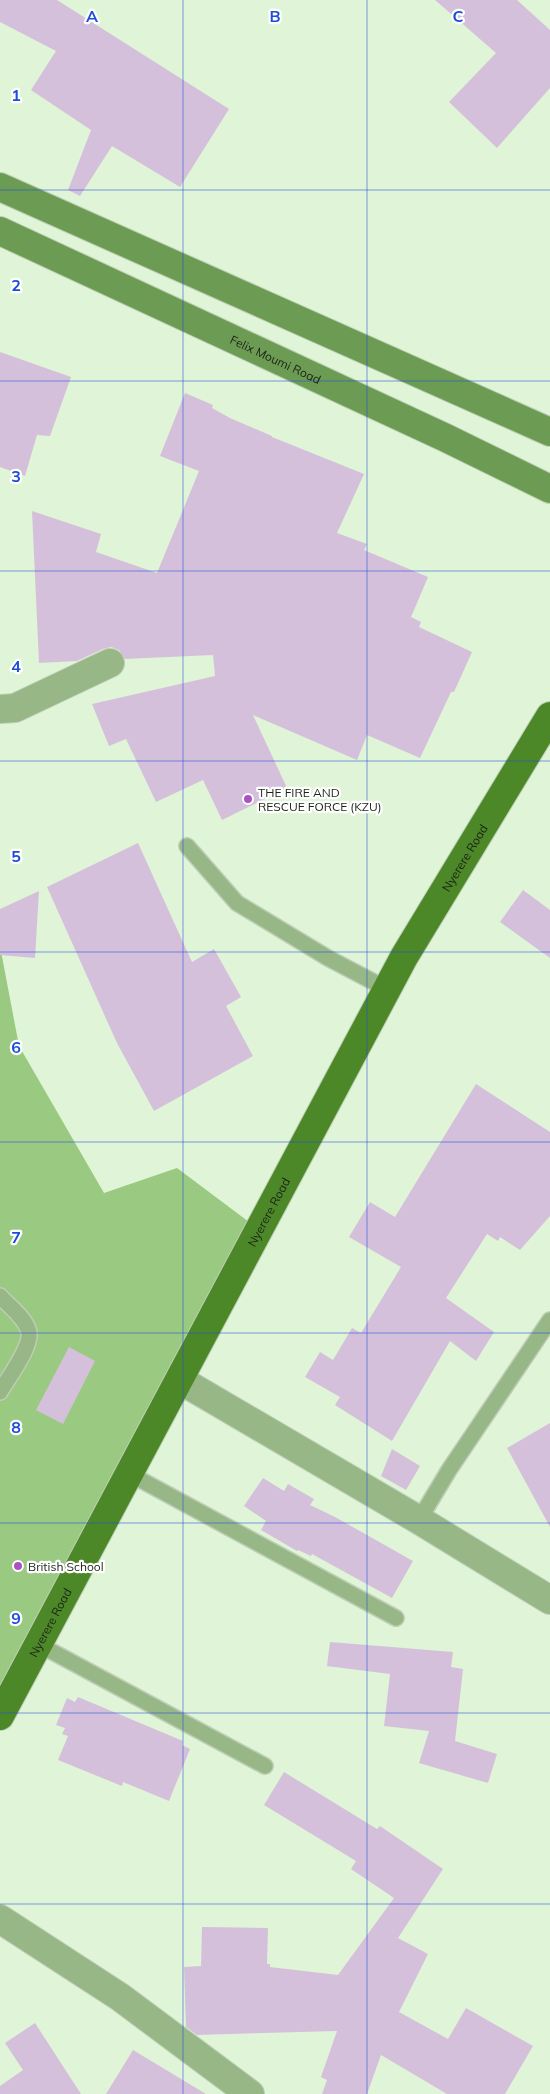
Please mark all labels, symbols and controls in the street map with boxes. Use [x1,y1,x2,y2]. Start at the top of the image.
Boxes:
text: A [86,6,98,26]
text: B [269,6,281,26]
text: C [453,6,464,26]
text: 1 [11,85,21,105]
text: 2 [11,275,21,295]
street label: Felix Moumi Road [228,331,324,386]
text: 3 [11,466,21,486]
text: 4 [11,656,21,676]
place label: THE FIRE AND RESCUE FORCE (KZU) [258,785,382,814]
marker: THE FIRE AND RESCUE FORCE (KZU) [242,793,254,805]
street label: Nyerere Road [438,821,490,894]
text: 5 [11,846,21,866]
text: 6 [11,1037,21,1057]
street label: Nyerere Road [244,1175,293,1249]
text: 7 [11,1227,21,1247]
text: 8 [11,1417,21,1437]
place label: British School [28,1559,104,1574]
marker: British School [12,1560,24,1572]
street label: Nyerere Road [25,1585,74,1659]
text: 9 [11,1608,21,1628]

